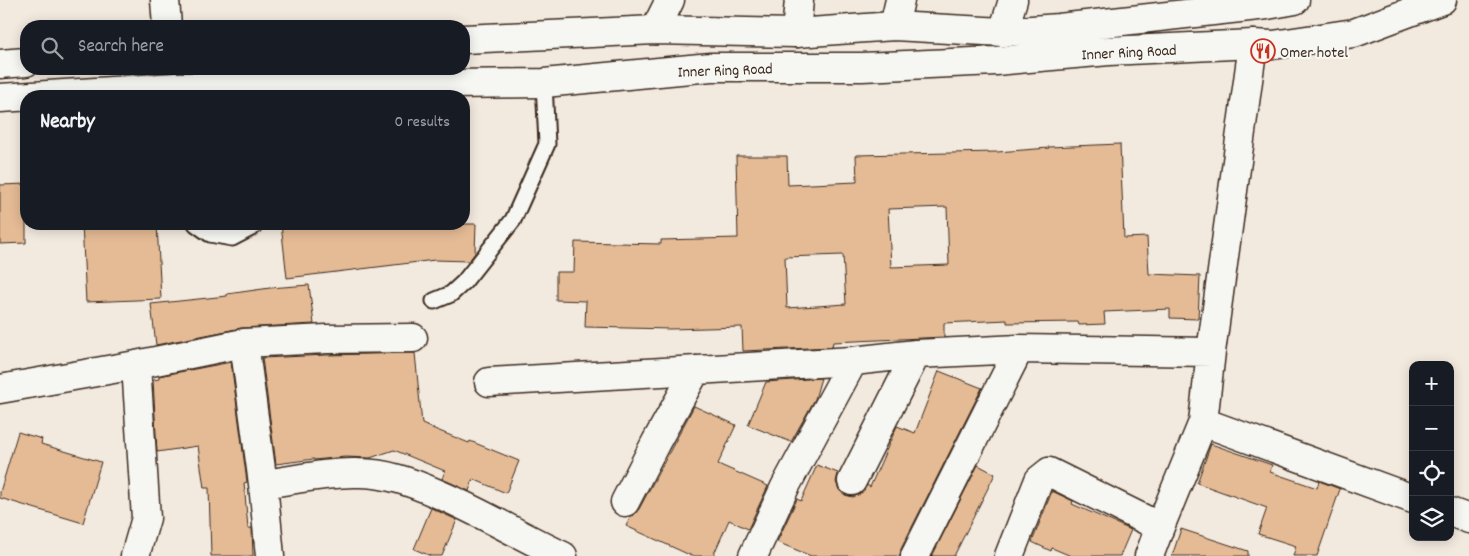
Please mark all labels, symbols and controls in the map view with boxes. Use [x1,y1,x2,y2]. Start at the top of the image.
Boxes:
search box [20,20,470,75]
icon: search [38,34,66,62]
text: Search here [78,34,164,61]
restaurant icon: Omer hotel [1250,38,1276,64]
street label: Inner Ring Road [1081,40,1177,67]
place label: Omer hotel [1280,42,1348,65]
street label: Inner Ring Road [677,58,773,85]
text: Nearby [40,108,95,138]
text: 0 results [395,111,450,134]
map controls [1409,361,1454,541]
button: + [1409,361,1454,406]
button: − [1409,406,1454,451]
button: locate [1409,451,1454,496]
button: layers [1409,496,1454,541]

